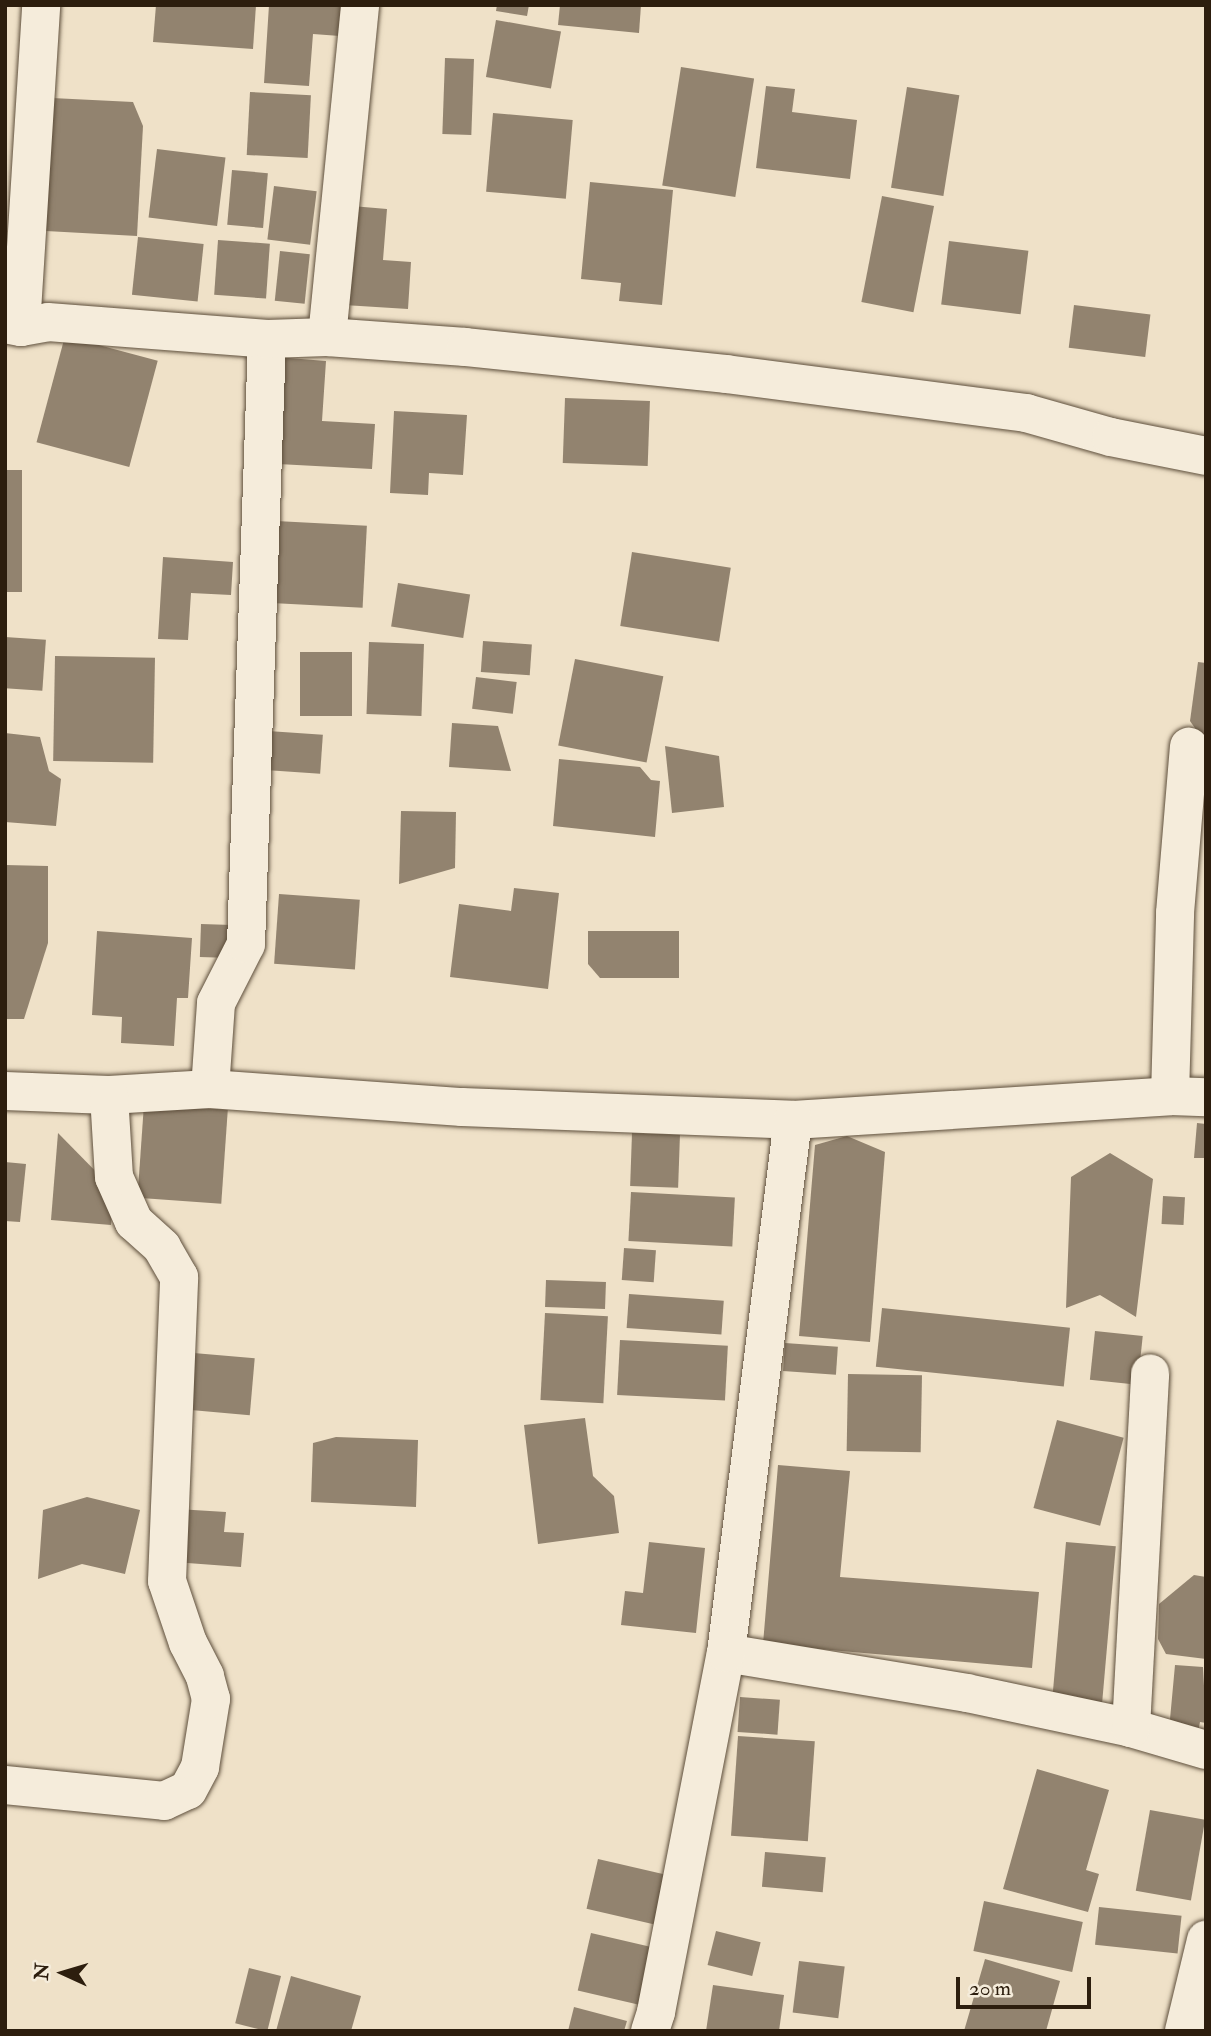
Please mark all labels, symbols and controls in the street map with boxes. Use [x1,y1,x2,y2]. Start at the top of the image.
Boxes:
north arrow [28,1938,98,2008]
text: N [29,1962,55,1981]
scale bar [959,1962,1094,2006]
text: 20 m [969,1975,1011,2002]

